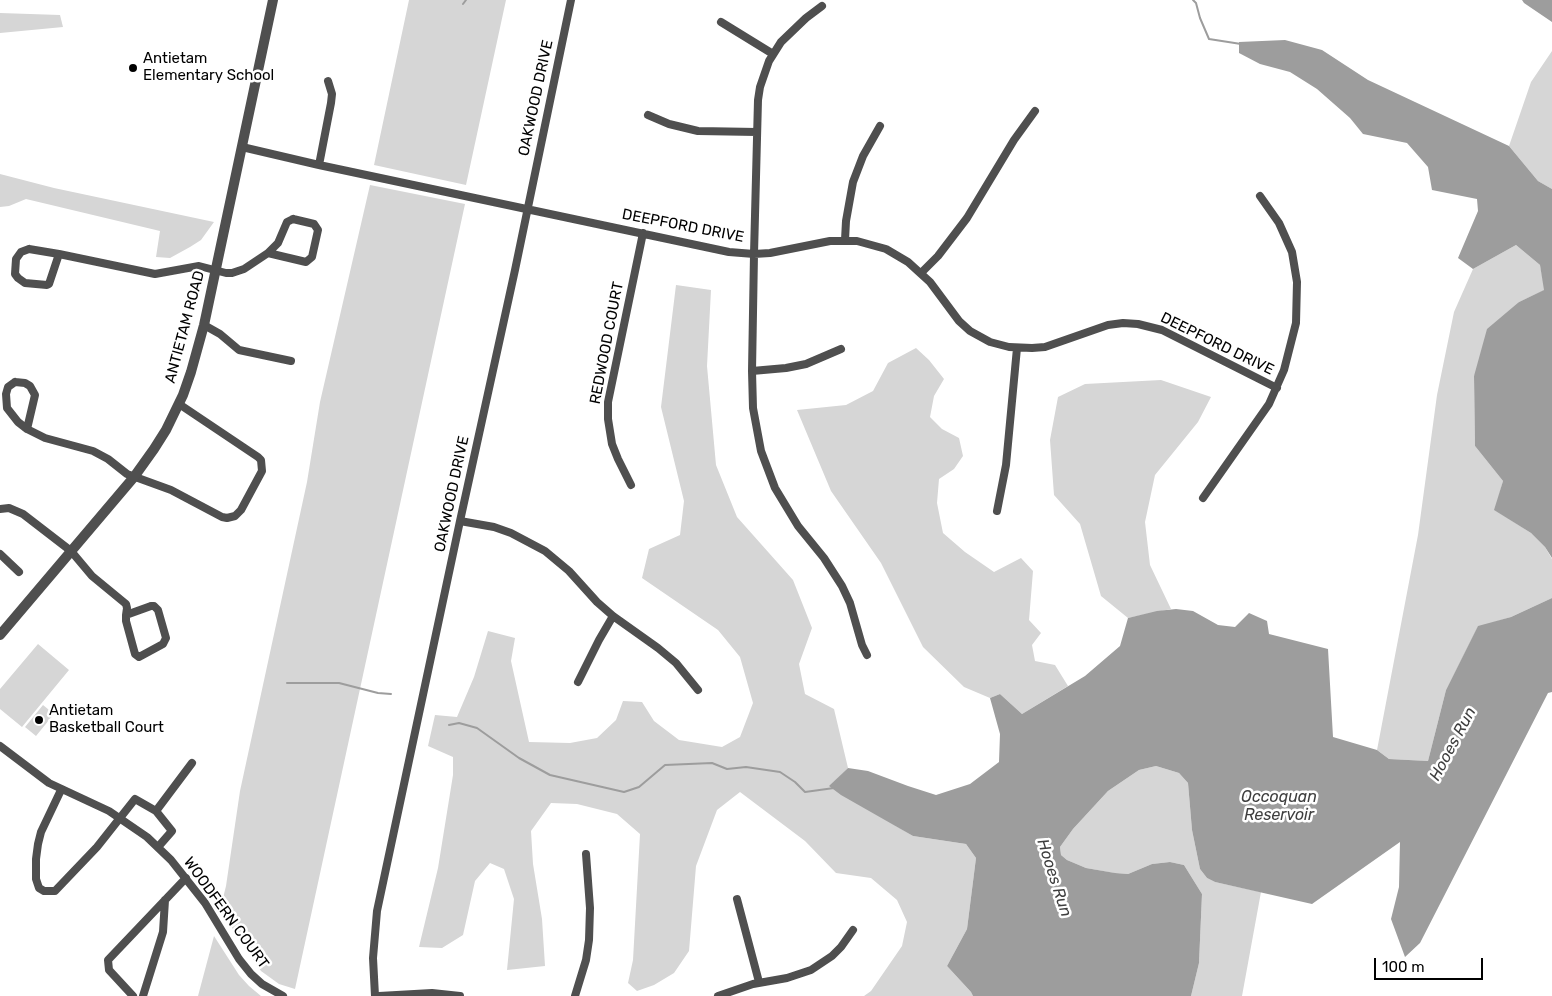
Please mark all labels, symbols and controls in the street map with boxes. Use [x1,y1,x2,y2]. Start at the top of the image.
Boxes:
street label: OAKWOOD DRIVE [515,38,557,158]
place label: Antietam Elementary School [143,50,274,85]
marker: Antietam Elementary School [127,62,139,74]
street label: DEEPFORD DRIVE [620,205,746,247]
street label: ANTIETAM ROAD [161,269,209,385]
street label: REDWOOD COURT [586,280,628,406]
street label: DEEPFORD DRIVE [1157,309,1277,379]
street label: OAKWOOD DRIVE [431,434,473,554]
place label: Antietam Basketball Court [49,702,164,737]
water label: Hooes Run [1426,704,1480,784]
marker: Antietam Basketball Court [33,714,45,726]
water label: Occoquan Reservoir [1241,787,1317,825]
water label: Hooes Run [1032,837,1076,919]
street label: WOODFERN COURT [180,854,272,972]
scale bar [1377,948,1486,980]
text: 100 m [1382,958,1424,976]

